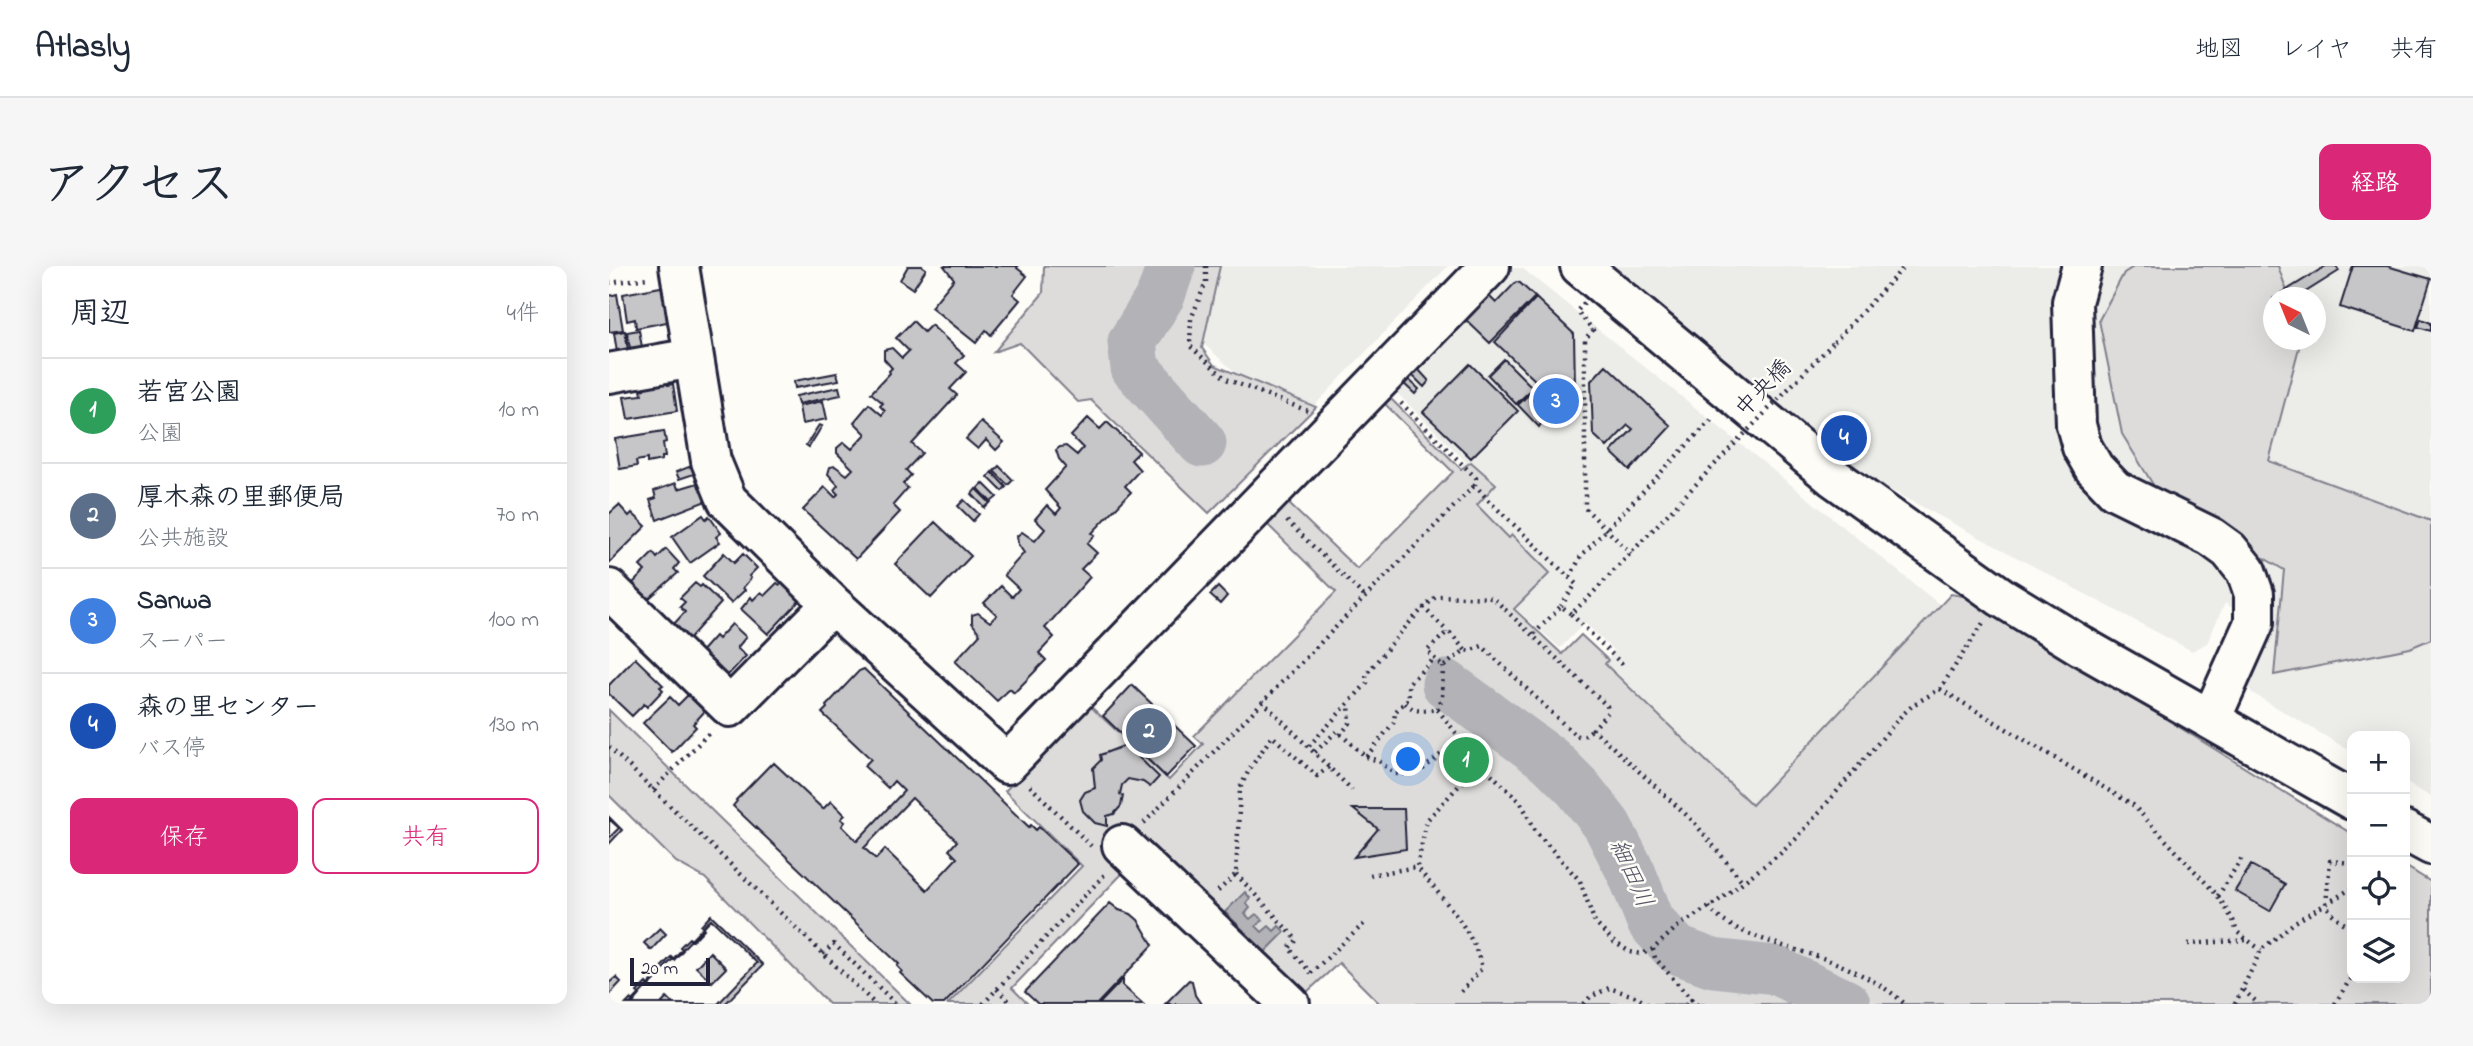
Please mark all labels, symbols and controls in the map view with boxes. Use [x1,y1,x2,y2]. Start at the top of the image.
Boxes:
text: Atlasly [35,24,130,72]
text: 地図 [2195,33,2243,68]
text: レイヤ [2281,33,2352,68]
text: 共有 [2390,33,2438,68]
button: 経路 [2319,144,2431,220]
text: アクセス [42,151,235,223]
north arrow [2263,287,2326,350]
text: 周辺 [70,293,130,337]
text: 4件 [507,298,539,331]
street label: 中央橋 [1728,353,1800,425]
text: 若宮公園 [137,375,241,413]
pin: 3 [1533,375,1579,427]
text: 1 [89,394,97,427]
text: 10 m [498,394,539,427]
pin: 4 [1821,412,1867,464]
text: 公園 [137,418,183,451]
text: 厚木森の里郵便局 [137,480,345,518]
text: 2 [87,499,99,532]
text: 70 m [496,499,539,532]
text: 公共施設 [137,523,229,556]
text: Sanwa [137,583,212,621]
text: 3 [88,604,98,637]
text: 100 m [488,604,539,637]
text: スーパー [137,626,228,659]
text: 森の里センター [137,690,319,728]
pin: 2 [1126,705,1172,757]
text: 4 [88,709,98,742]
text: 130 m [489,709,539,742]
map controls [2347,731,2410,983]
button: + [2347,731,2410,794]
text: バス停 [137,733,206,766]
pin: 1 [1443,734,1489,786]
your location [1391,742,1425,776]
button: − [2347,794,2410,857]
button: 保存 [70,798,298,874]
button: 共有 [312,798,539,874]
water label: 細田川 [1599,834,1661,914]
button: locate [2347,857,2410,920]
button: layers [2347,920,2410,983]
scale bar [630,955,711,987]
text: 20 m [641,956,678,983]

